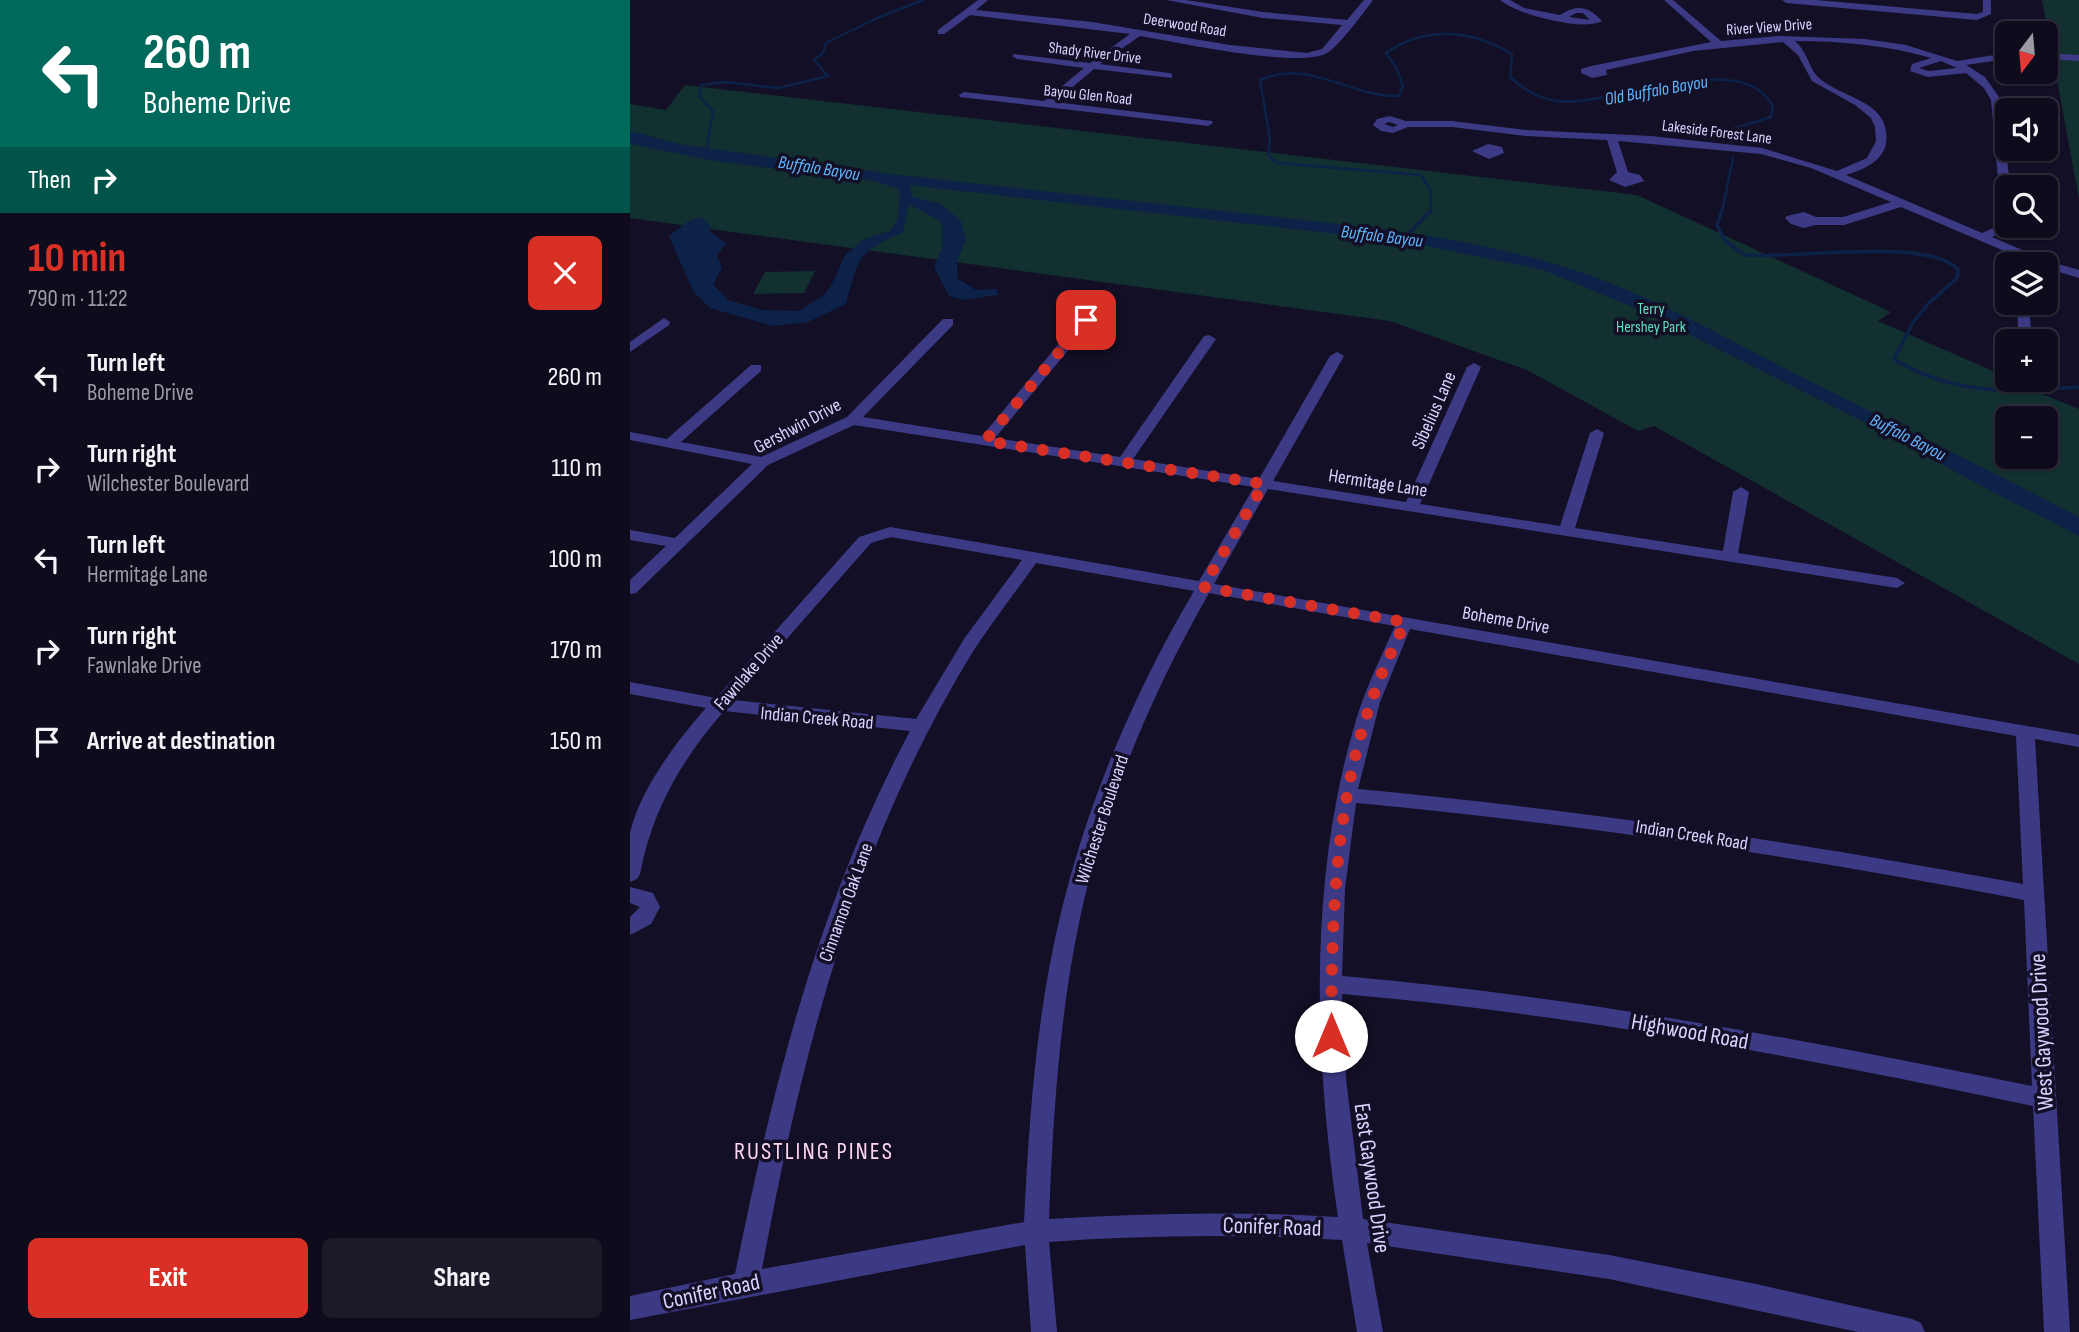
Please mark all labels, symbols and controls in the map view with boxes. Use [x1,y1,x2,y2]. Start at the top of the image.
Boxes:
street label: Deerwood Road [1142,10,1228,41]
street label: River View Drive [1726,15,1813,40]
north arrow [1995,21,2058,84]
map controls [1995,21,2058,469]
text: 260 m [143,24,251,83]
icon: left [28,28,119,119]
street label: Shady River Drive [1047,38,1142,69]
water label: Old Buffalo Bayou [1603,71,1710,110]
street label: Bayou Glen Road [1043,81,1133,110]
text: Boheme Drive [143,84,291,123]
button: sound [1995,98,2058,161]
street label: Lakeside Forest Lane [1661,116,1773,149]
water label: Buffalo Bayou [777,152,862,185]
icon: right [85,161,123,199]
text: Then [28,165,71,196]
button: search [1995,175,2058,238]
water label: Buffalo Bayou [1340,221,1425,252]
text: 10 min [28,233,126,284]
button: close [528,236,602,310]
button: layers [1995,252,2058,315]
text: 790 m · 11:22 [28,285,127,313]
pin [1056,290,1116,350]
park label: Terry Hershey Park [1616,300,1686,337]
icon: arrive [1067,301,1105,339]
button: + [1995,329,2058,392]
text: Turn left [87,348,165,379]
icon: left [28,359,66,397]
text: 260 m [547,362,602,393]
street label: Sibelius Lane [1407,368,1462,453]
text: Boheme Drive [87,379,194,407]
street label: Gershwin Drive [750,394,845,459]
button: − [1995,406,2058,469]
water label: Buffalo Bayou [1866,409,1950,466]
text: Turn right [87,439,176,470]
icon: right [28,450,66,488]
text: 110 m [551,453,602,484]
street label: Hermitage Lane [1327,464,1429,503]
text: Wilchester Boulevard [87,470,249,498]
text: Turn left [87,530,165,561]
icon: left [28,541,66,579]
text: 100 m [549,544,602,575]
text: Hermitage Lane [87,561,208,589]
street label: Boheme Drive [1460,601,1551,639]
text: Turn right [87,621,176,652]
street label: Fawnlake Drive [709,629,789,715]
icon: right [28,632,66,670]
text: 170 m [550,635,602,666]
text: Fawnlake Drive [87,652,201,680]
street label: Indian Creek Road [759,702,874,735]
icon: arrive [28,723,66,761]
text: Arrive at destination [87,726,275,757]
text: 150 m [550,726,602,757]
street label: Wilchester Boulevard [1071,752,1134,887]
street label: Indian Creek Road [1634,815,1750,856]
street label: Cinnamon Oak Lane [814,840,879,965]
street label: West Gaywood Drive [2024,953,2060,1111]
position arrow [1294,999,1368,1073]
street label: Highwood Road [1629,1008,1751,1056]
street label: East Gaywood Drive [1348,1101,1396,1255]
district label: RUSTLING PINES [734,1137,894,1166]
street label: Conifer Road [1222,1211,1322,1243]
button: Exit [28,1238,308,1318]
button: Share [322,1238,602,1318]
street label: Conifer Road [660,1268,762,1316]

